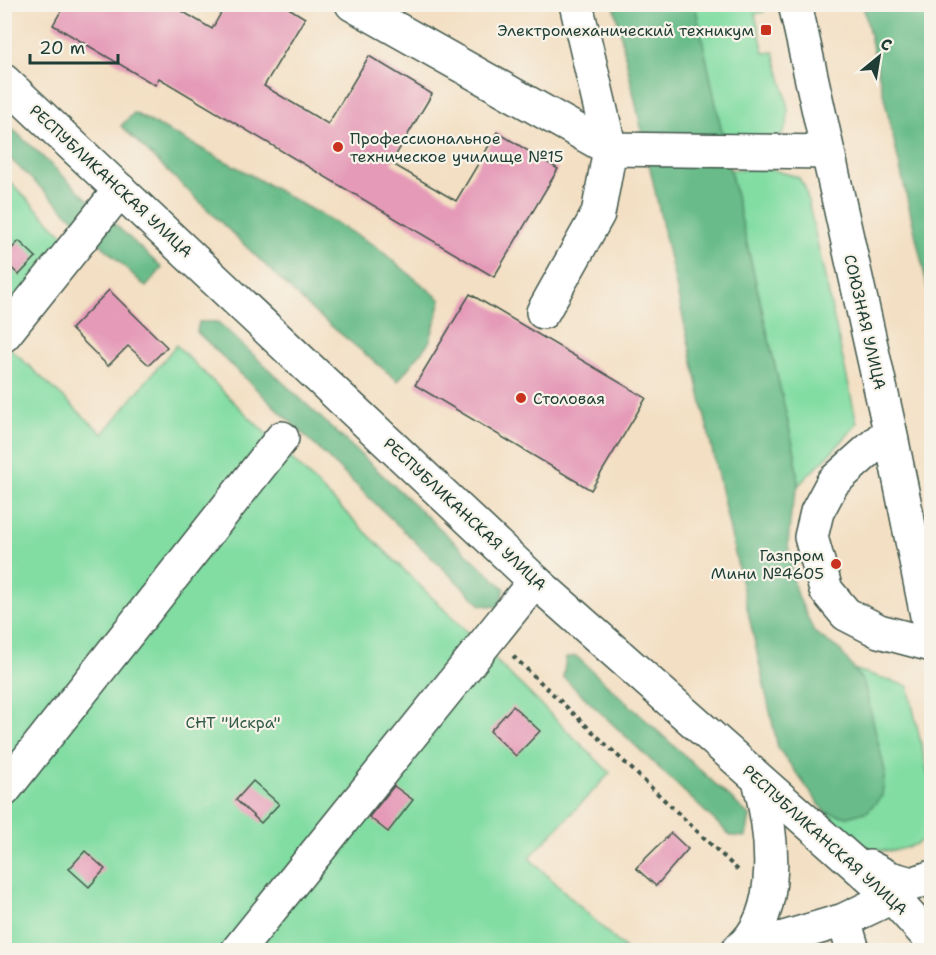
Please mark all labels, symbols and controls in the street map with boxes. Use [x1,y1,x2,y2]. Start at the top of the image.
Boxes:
place label: Электромеханический техникум [497,20,754,41]
marker: Электромеханический техникум [759,23,773,37]
scale bar [30,27,118,65]
north arrow [849,27,909,87]
text: С [877,33,896,56]
text: 20 m [39,36,85,60]
street label: РЕСПУБЛИКАНСКАЯ УЛИЦА [25,100,197,262]
place label: Профессиональное техническое училище №15 [350,128,564,167]
marker: Профессиональное техническое училище №15 [331,140,345,154]
street label: СОЮЗНАЯ УЛИЦА [839,252,891,392]
place label: Столовая [533,388,605,409]
marker: Столовая [514,391,528,405]
street label: РЕСПУБЛИКАНСКАЯ УЛИЦА [379,433,551,595]
place label: Газпром Мини №4605 [711,545,824,584]
marker: Газпром Мини №4605 [829,557,843,571]
park label: СНТ "Искра" [185,712,281,733]
street label: РЕСПУБЛИКАНСКАЯ УЛИЦА [738,760,912,920]

